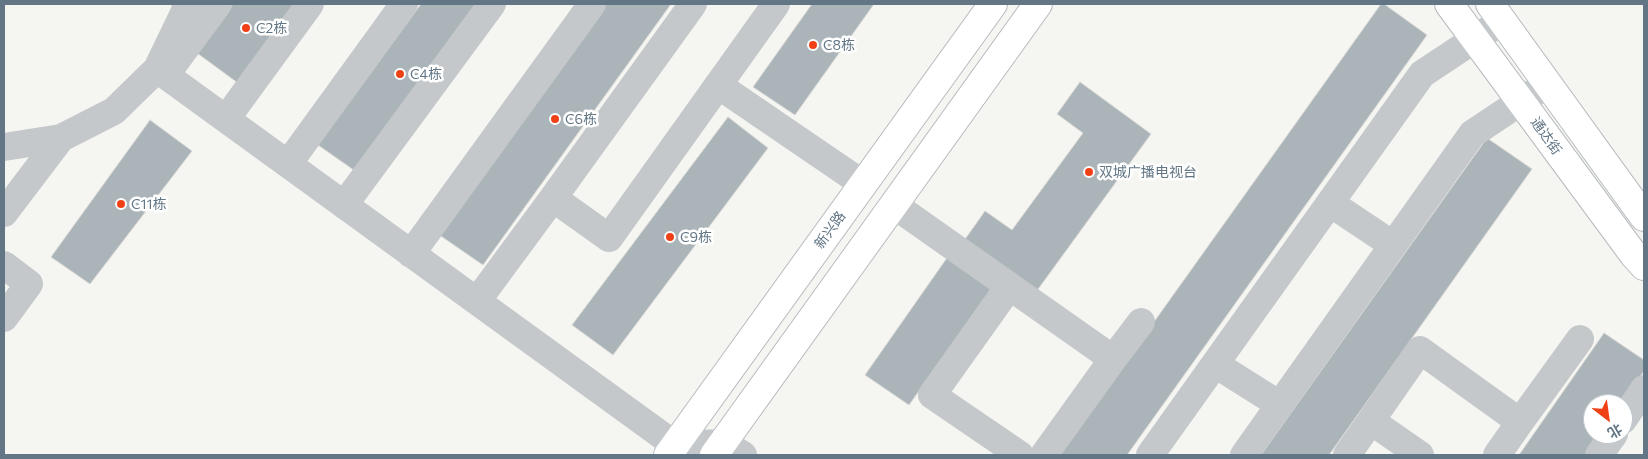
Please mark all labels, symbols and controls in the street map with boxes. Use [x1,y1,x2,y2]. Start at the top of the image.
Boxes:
place label: C2栋 [256,20,287,36]
marker: C2栋 [240,22,252,34]
place label: C8栋 [823,37,855,53]
marker: C8栋 [807,39,819,51]
place label: C4栋 [410,66,442,82]
marker: C4栋 [394,68,406,80]
place label: C6栋 [565,111,597,127]
marker: C6栋 [549,113,561,125]
street label: 通达街 [1527,114,1565,158]
place label: 双城广播电视台 [1099,164,1197,180]
marker: 双城广播电视台 [1083,166,1095,178]
place label: C11栋 [131,196,167,212]
marker: C11栋 [115,198,127,210]
street label: 新兴路 [811,208,849,252]
place label: C9栋 [680,229,712,245]
marker: C9栋 [664,231,676,243]
north arrow [1583,394,1633,444]
text: 北 [1605,421,1626,442]

